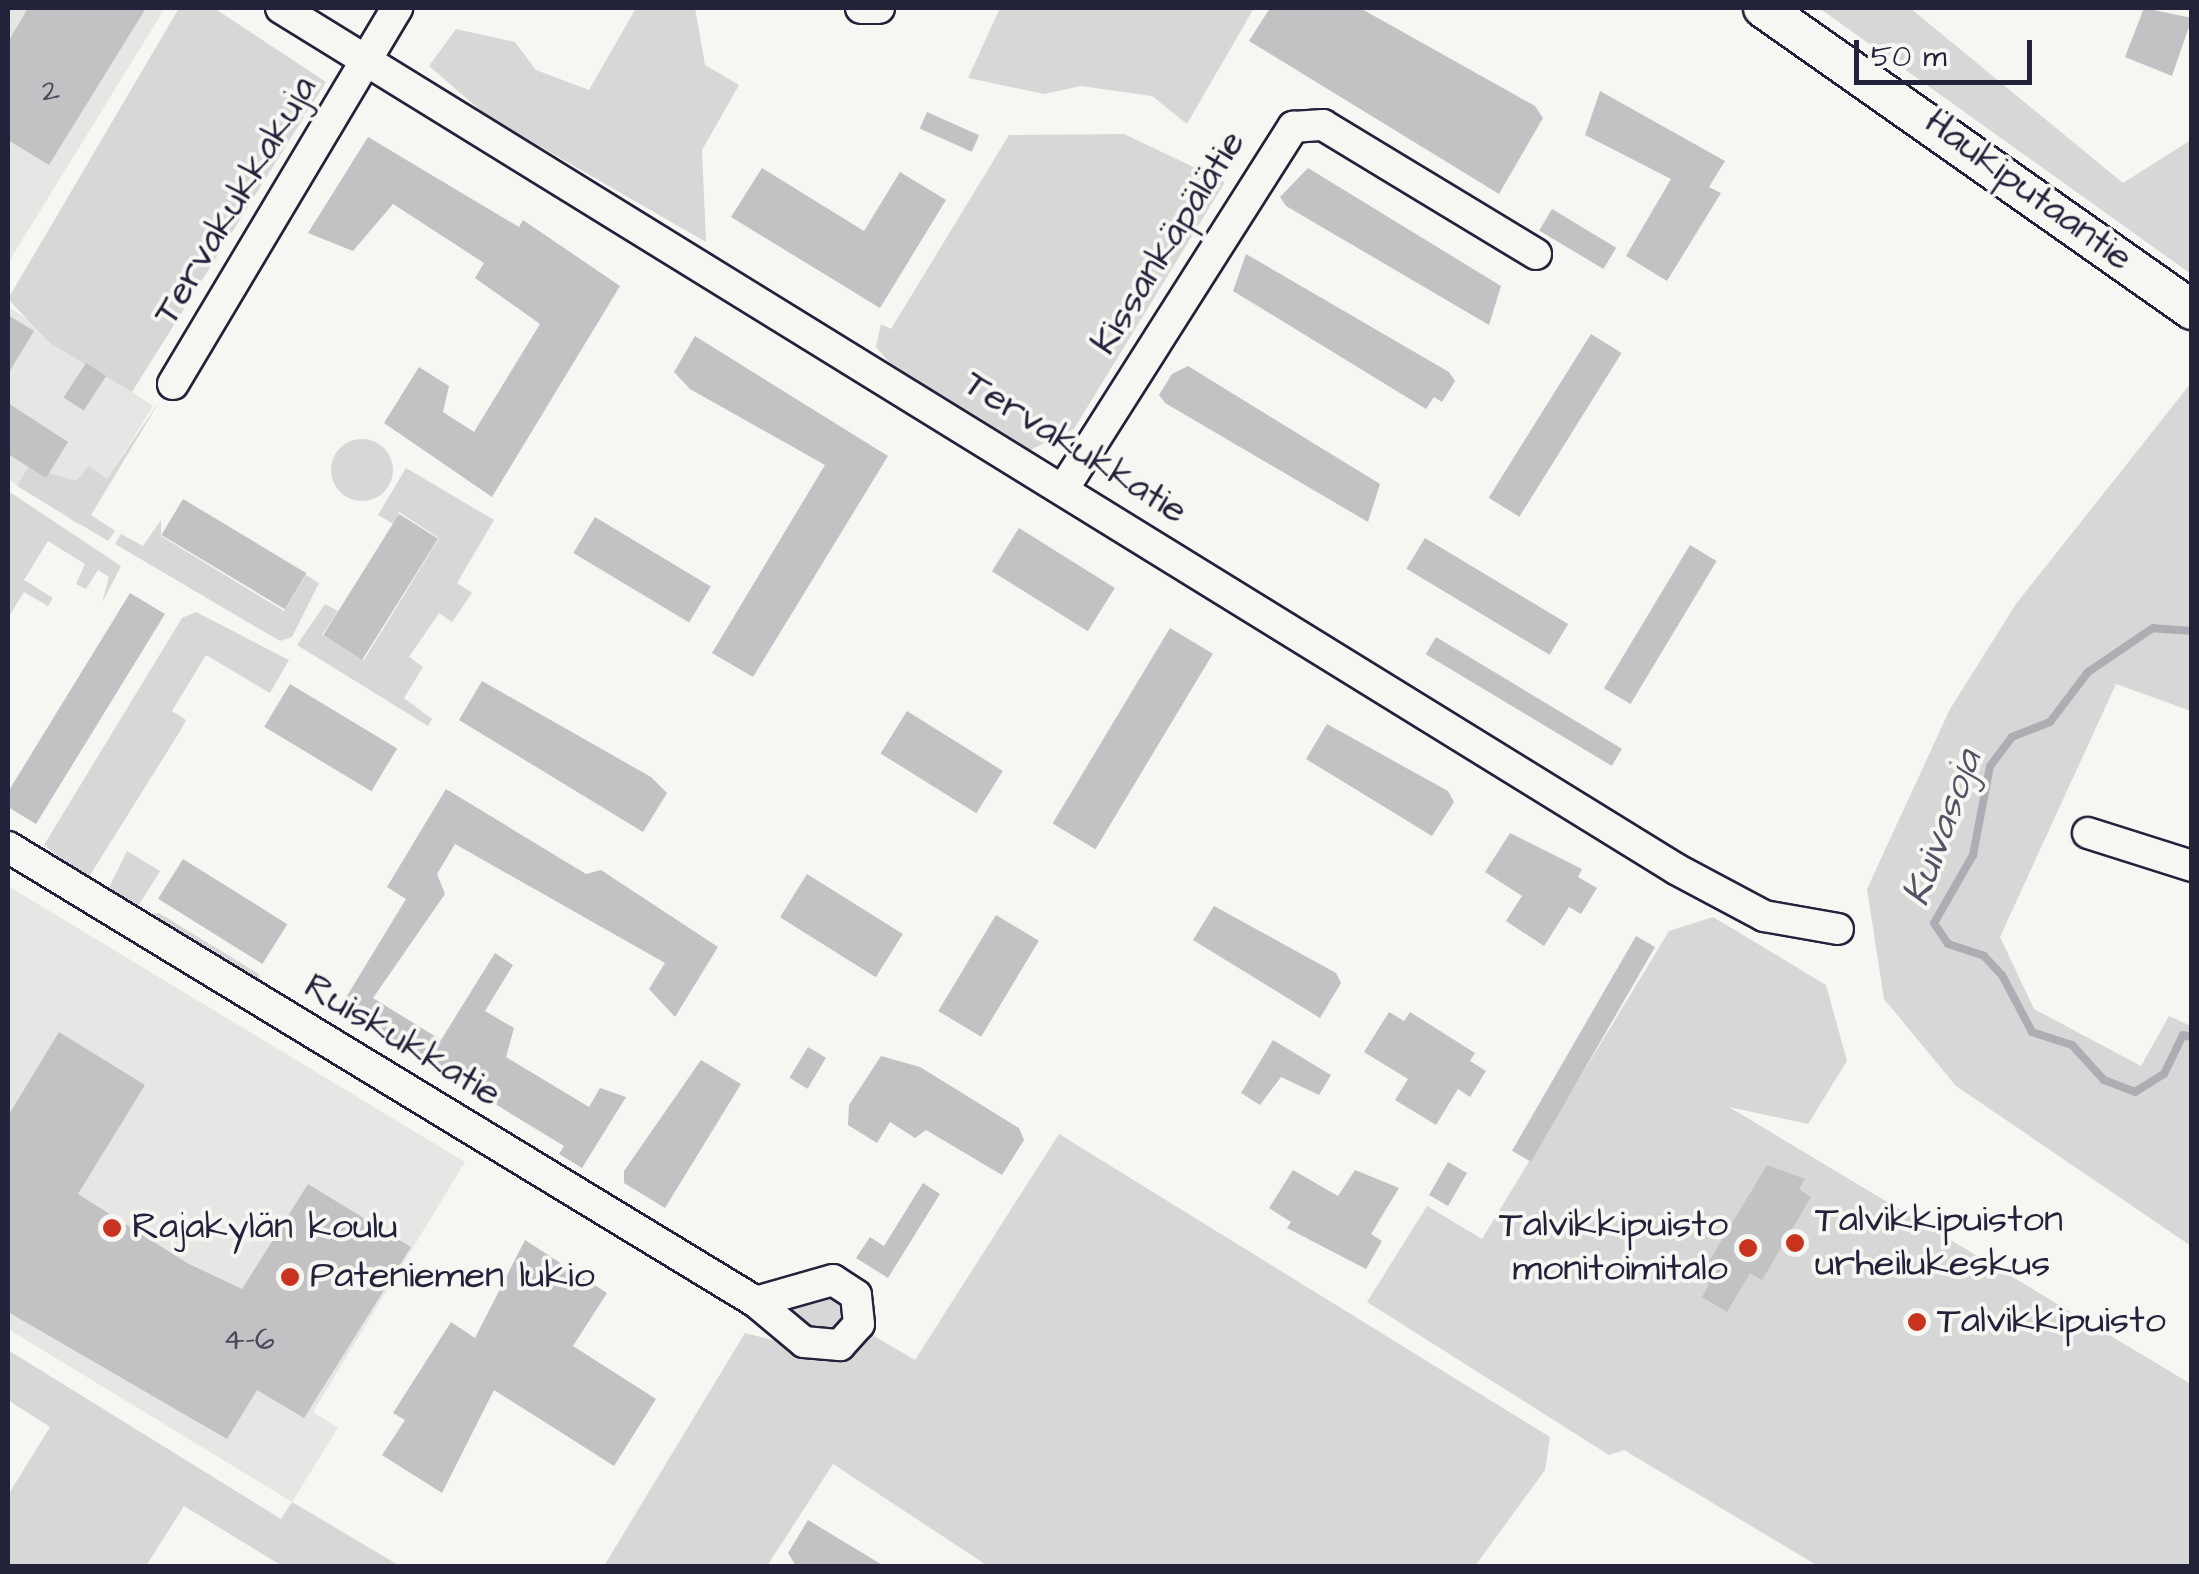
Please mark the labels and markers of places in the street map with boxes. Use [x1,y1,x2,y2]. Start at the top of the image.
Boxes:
place label: Talvikkipuiston urheilukeskus [1815,1198,2063,1288]
place label: Talvikkipuisto monitoimitalo [1499,1203,1728,1292]
place label: Rajakylän koulu [132,1205,398,1251]
marker: Rajakylän koulu [101,1217,123,1239]
marker: Talvikkipuiston urheilukeskus [1784,1232,1806,1254]
marker: Talvikkipuisto monitoimitalo [1737,1237,1759,1259]
place label: Pateniemen lukio [310,1254,595,1300]
marker: Pateniemen lukio [279,1266,301,1288]
place label: Talvikkipuisto [1937,1299,2166,1345]
marker: Talvikkipuisto [1906,1311,1928,1333]

